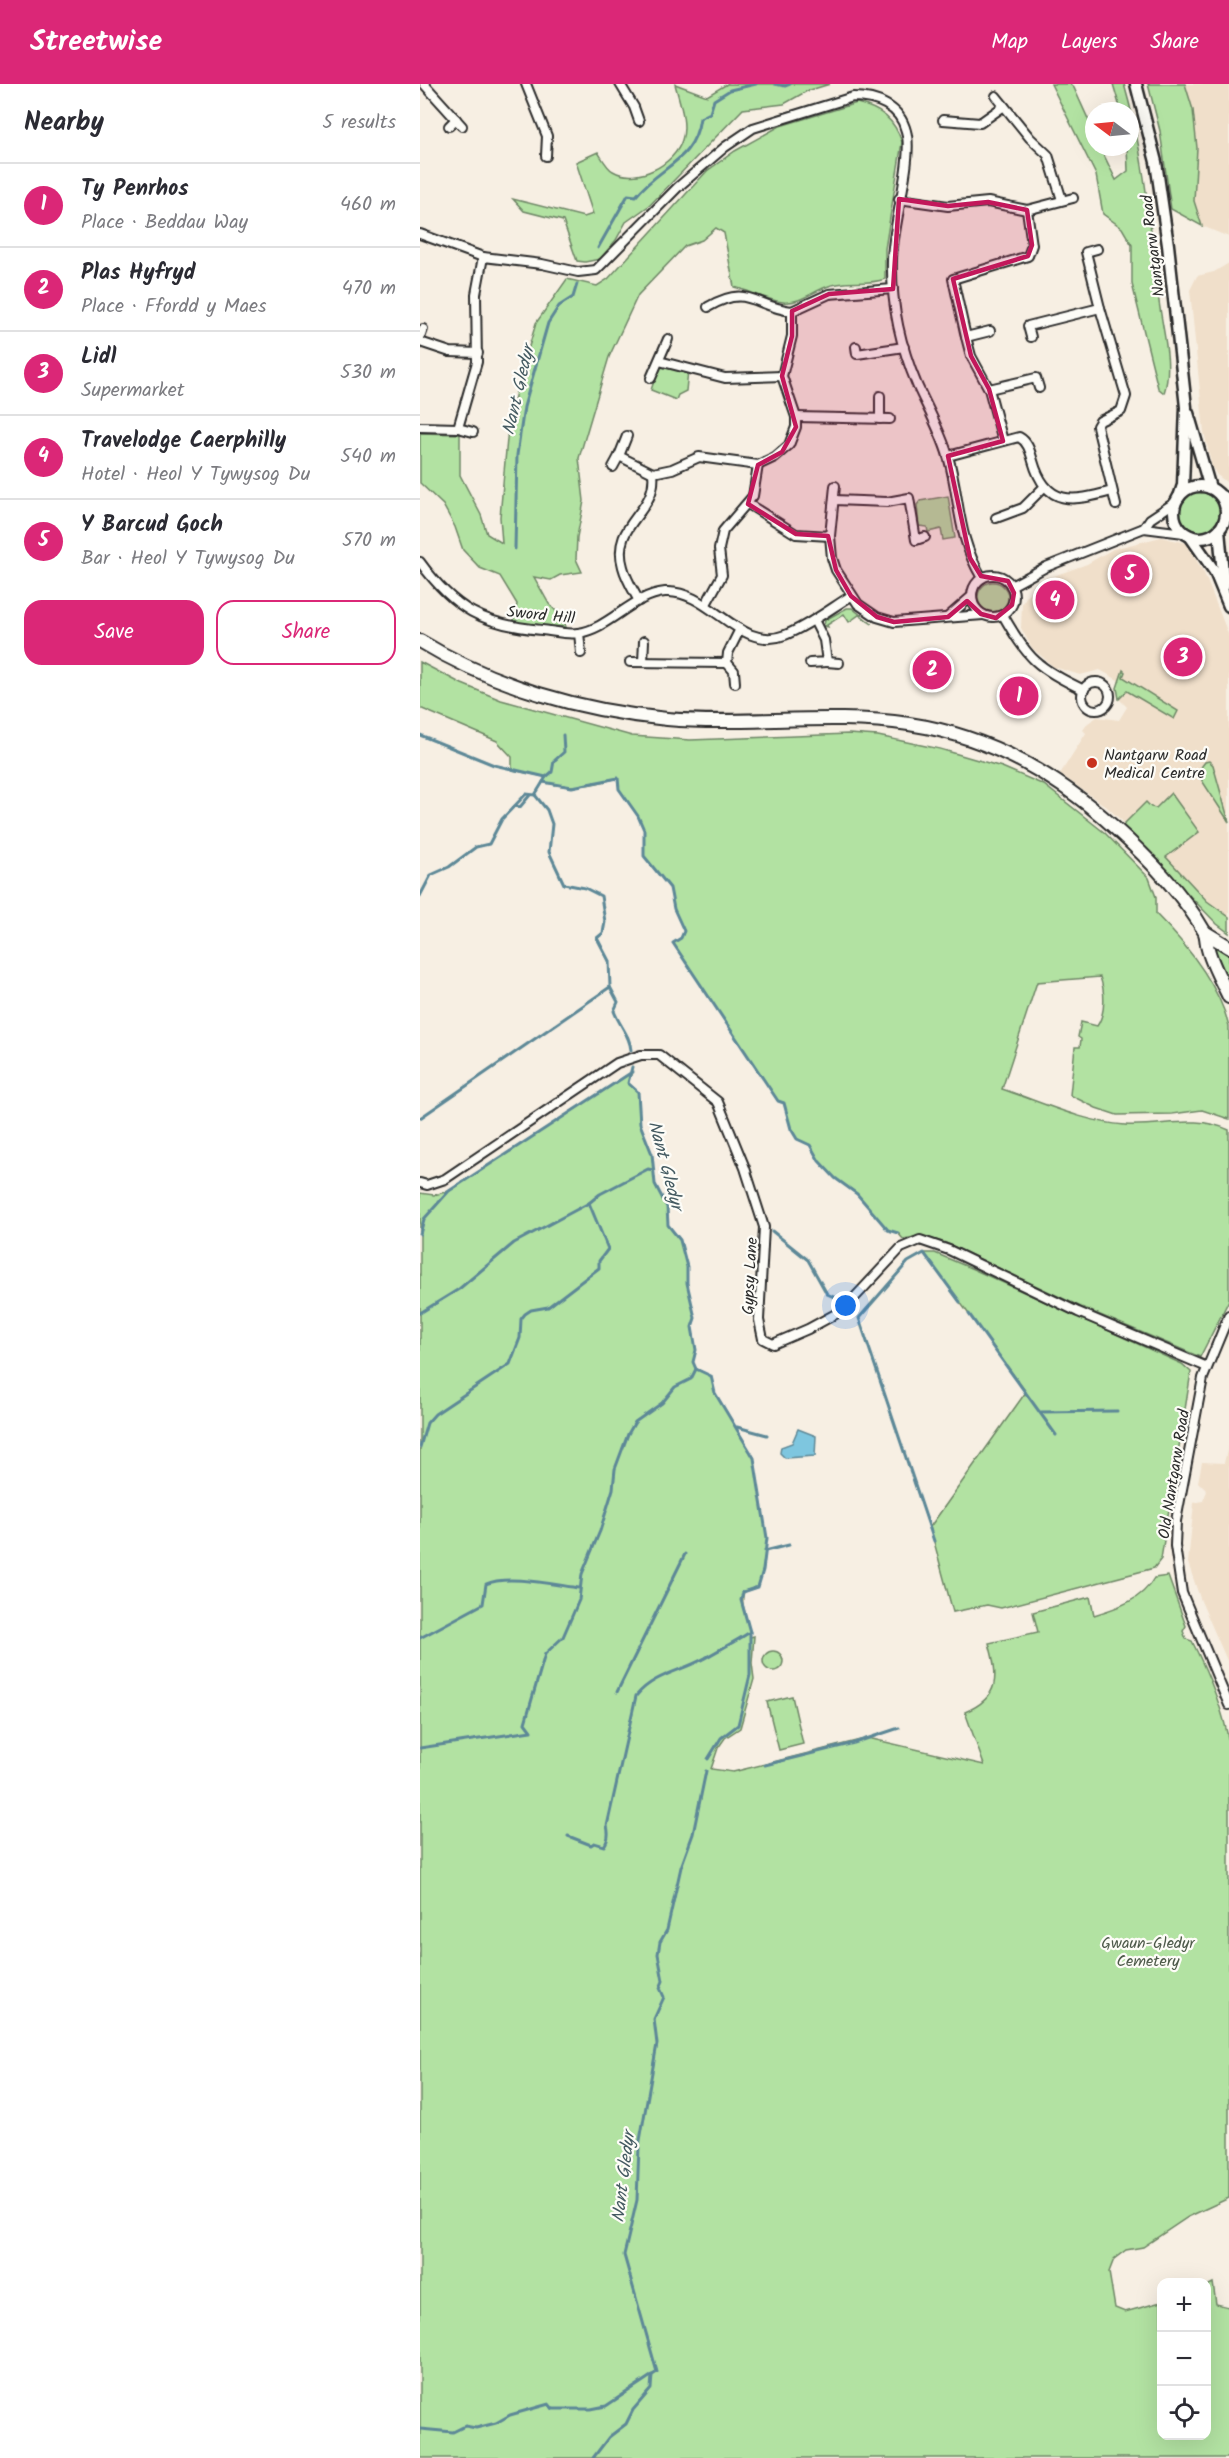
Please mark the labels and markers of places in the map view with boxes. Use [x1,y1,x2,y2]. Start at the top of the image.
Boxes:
pin: 5 [1110,552,1150,596]
pin: 4 [1036,578,1074,622]
pin: 3 [1164,634,1203,680]
pin: 2 [912,648,952,692]
pin: 1 [1000,674,1038,718]
place label: Nantgarw Road Medical Centre [1104,743,1208,786]
marker: Nantgarw Road Medical Centre [1085,756,1099,770]

